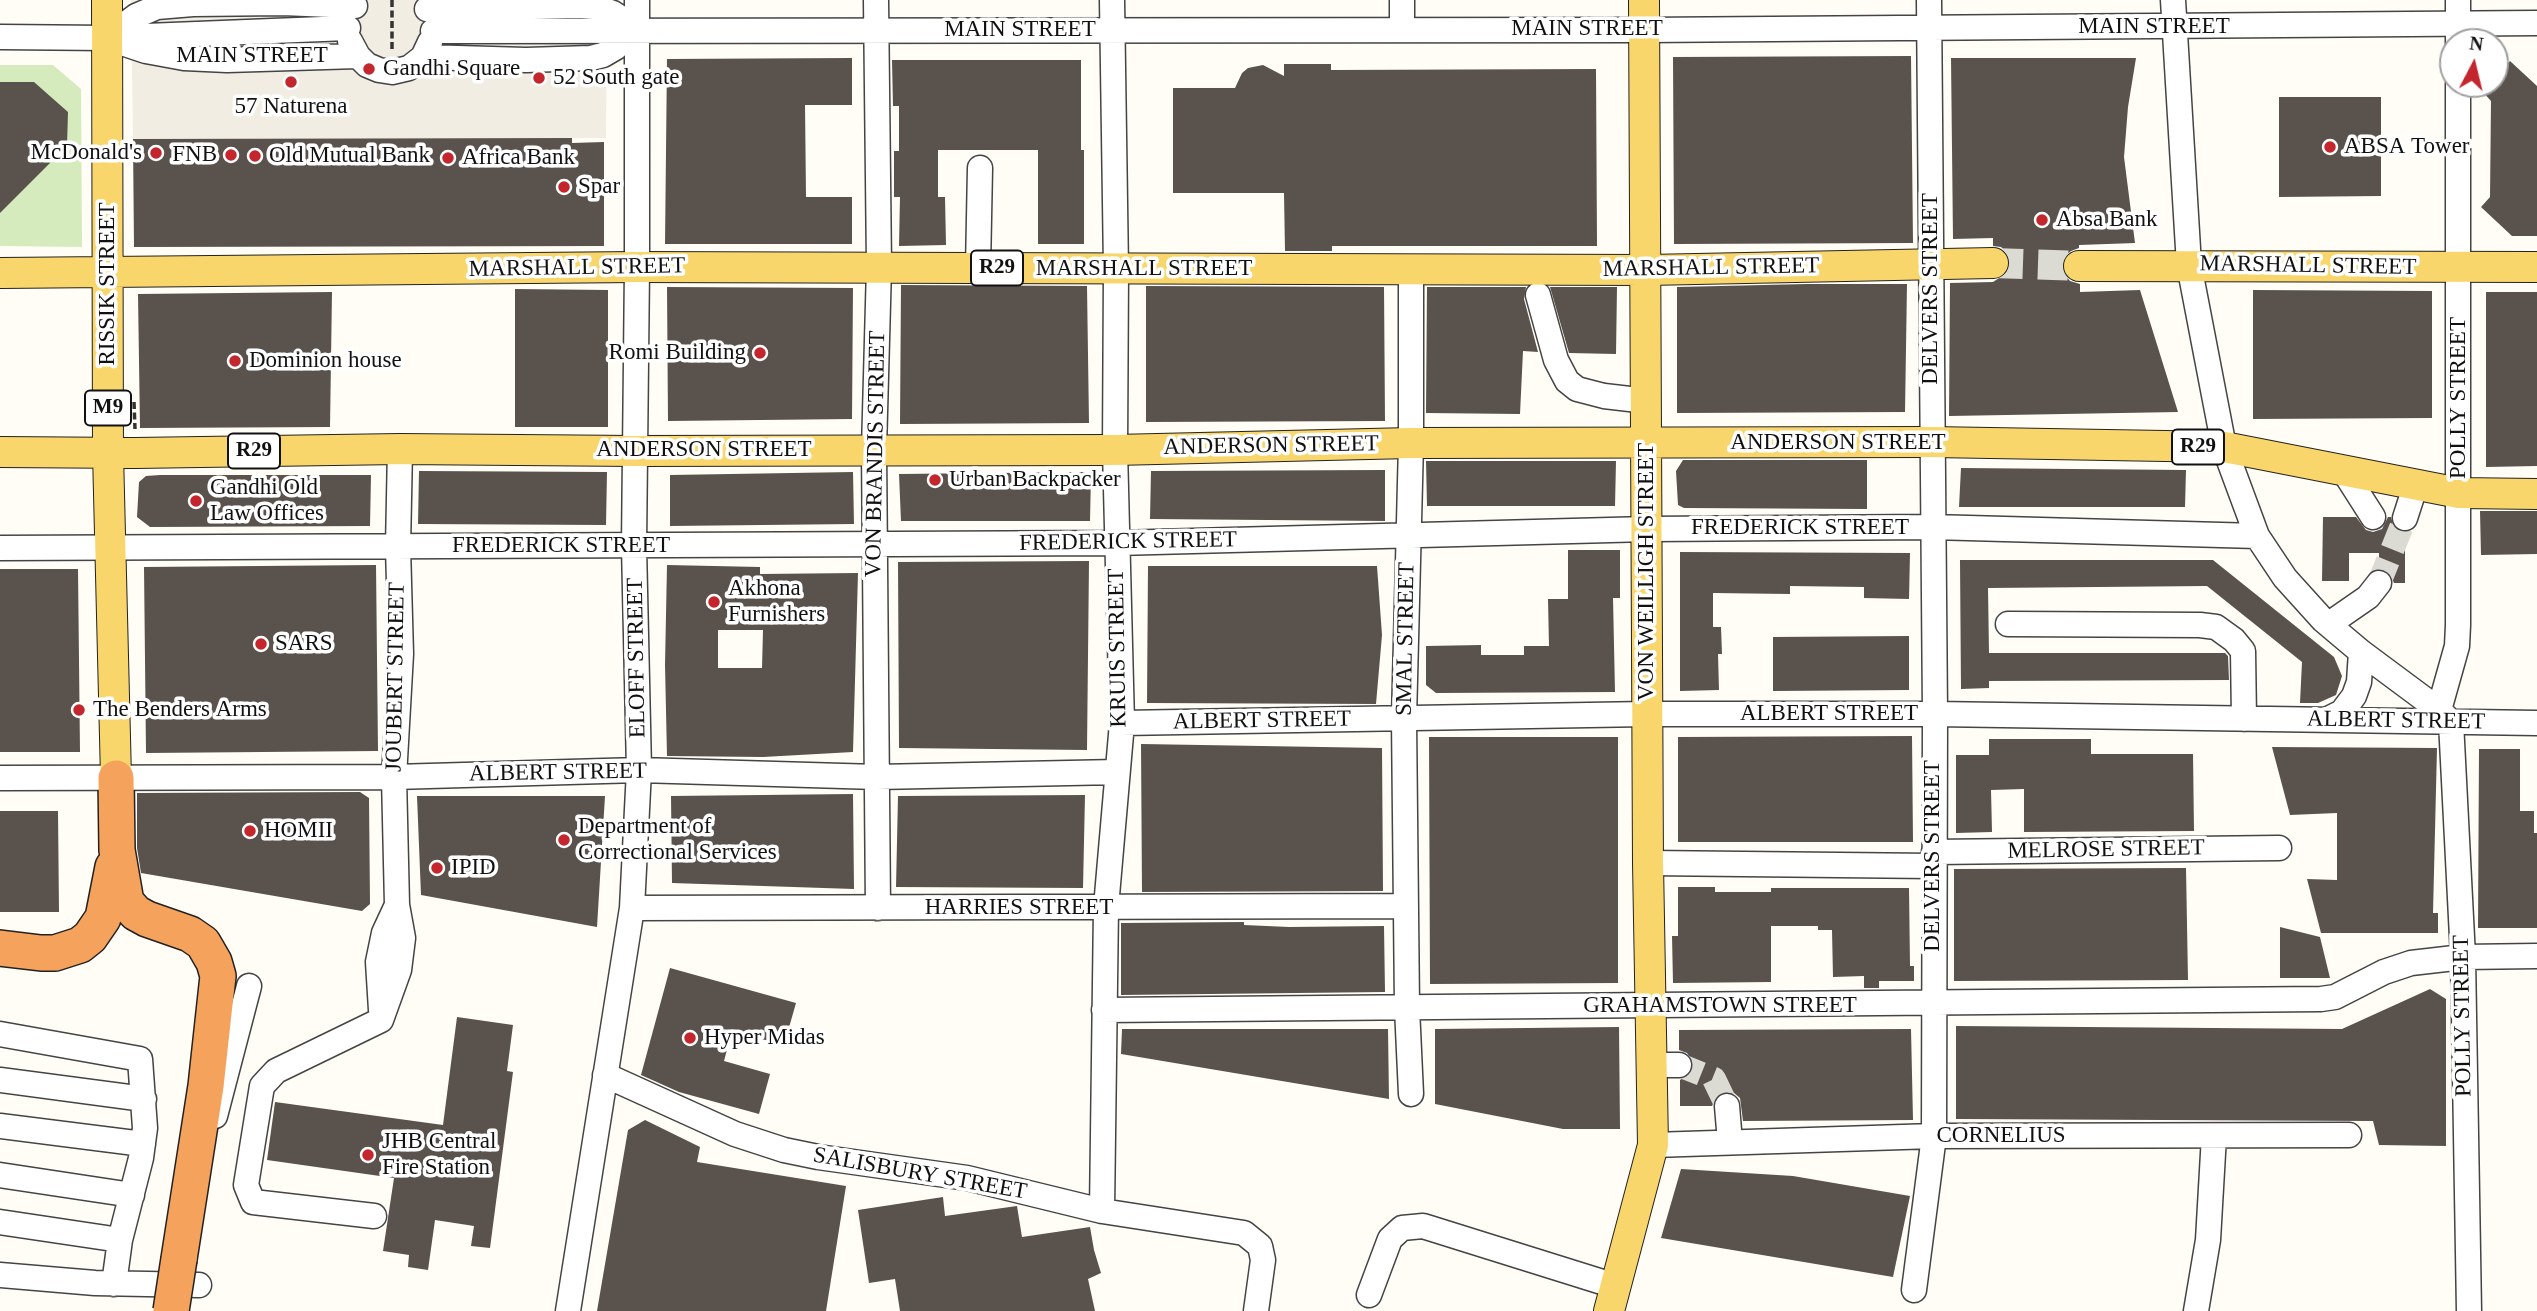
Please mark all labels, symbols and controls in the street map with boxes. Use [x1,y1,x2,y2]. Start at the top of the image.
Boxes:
street label: MAIN STREET [2078,13,2230,41]
street label: MAIN STREET [1511,15,1663,43]
street label: MAIN STREET [944,16,1096,44]
north arrow [2439,28,2509,98]
text: N [2468,32,2484,55]
street label: MAIN STREET [176,42,328,70]
place label: Gandhi Square [383,55,520,83]
marker: Gandhi Square [361,61,377,77]
place label: 52 South gate [553,64,679,92]
marker: 52 South gate [531,70,547,86]
marker: 57 Naturena [283,74,299,90]
place label: 57 Naturena [234,93,348,121]
place label: ABSA Tower [2344,133,2470,161]
place label: McDonald's [31,139,142,167]
marker: ABSA Tower [2322,139,2338,155]
place label: FNB [172,141,217,169]
place label: Old Mutual Bank [269,142,430,170]
place label: Africa Bank [462,144,575,172]
marker: McDonald's [148,145,164,161]
marker: FNB [223,147,239,163]
marker: Old Mutual Bank [247,148,263,164]
marker: Africa Bank [440,150,456,166]
place label: Spar [578,173,620,201]
marker: Spar [556,179,572,195]
street label: DELVERS STREET [1917,193,1945,385]
street label: RISSIK STREET [94,203,122,365]
place label: Absa Bank [2056,206,2158,234]
marker: Absa Bank [2034,212,2050,228]
road number: R29 [971,250,1023,286]
street label: MARSHALL STREET [2199,250,2417,282]
street label: MARSHALL STREET [468,252,686,284]
street label: MARSHALL STREET [1602,252,1820,284]
street label: MARSHALL STREET [1036,255,1252,283]
street label: POLLY STREET [2445,317,2473,479]
street label: VON BRANDIS STREET [860,330,892,578]
place label: Romi Building [609,339,746,367]
marker: Romi Building [752,345,768,361]
place label: Dominion house [249,347,402,375]
marker: Dominion house [227,353,243,369]
road number: M9 [85,390,131,426]
street label: ANDERSON STREET [1730,429,1946,457]
street label: ANDERSON STREET [1163,430,1379,462]
road number: R29 [2172,430,2224,464]
road number: R29 [228,434,280,468]
street label: ANDERSON STREET [596,436,812,464]
street label: VON WEILLIGH STREET [1633,443,1661,701]
place label: Urban Backpacker [949,466,1121,494]
marker: Urban Backpacker [927,472,943,488]
place label: Gandhi Old Law Offices [210,474,324,528]
marker: Gandhi Old Law Offices [188,493,204,509]
street label: FREDERICK STREET [1691,514,1909,542]
street label: FREDERICK STREET [1019,526,1237,558]
street label: FREDERICK STREET [452,532,670,560]
street label: SMAL STREET [1391,562,1421,716]
street label: KRUIS STREET [1103,568,1133,728]
place label: Akhona Furnishers [728,575,825,629]
street label: ELOFF STREET [622,578,652,738]
street label: JOUBERT STREET [381,582,411,772]
marker: Akhona Furnishers [706,594,722,610]
place label: SARS [275,630,333,658]
marker: SARS [253,636,269,652]
place label: The Benders Arms [93,696,267,724]
street label: ALBERT STREET [1740,700,1918,728]
marker: The Benders Arms [71,702,87,718]
street label: ALBERT STREET [1173,706,1351,736]
street label: ALBERT STREET [2307,706,2485,736]
street label: ALBERT STREET [469,758,647,788]
street label: DELVERS STREET [1919,760,1947,952]
place label: Department of Correctional Services [578,813,777,867]
place label: HOMII [264,817,333,845]
marker: HOMII [242,823,258,839]
marker: Department of Correctional Services [556,832,572,848]
street label: MELROSE STREET [2007,834,2205,866]
place label: IPID [451,854,496,882]
marker: IPID [429,860,445,876]
street label: HARRIES STREET [925,894,1113,922]
street label: POLLY STREET [2448,935,2478,1097]
street label: GRAHAMSTOWN STREET [1583,992,1857,1020]
place label: Hyper Midas [704,1024,825,1052]
marker: Hyper Midas [682,1030,698,1046]
street label: CORNELIUS [1936,1122,2066,1150]
place label: JHB Central Fire Station [382,1128,496,1182]
street label: SALISBURY STREET [811,1142,1029,1206]
marker: JHB Central Fire Station [360,1147,376,1163]

